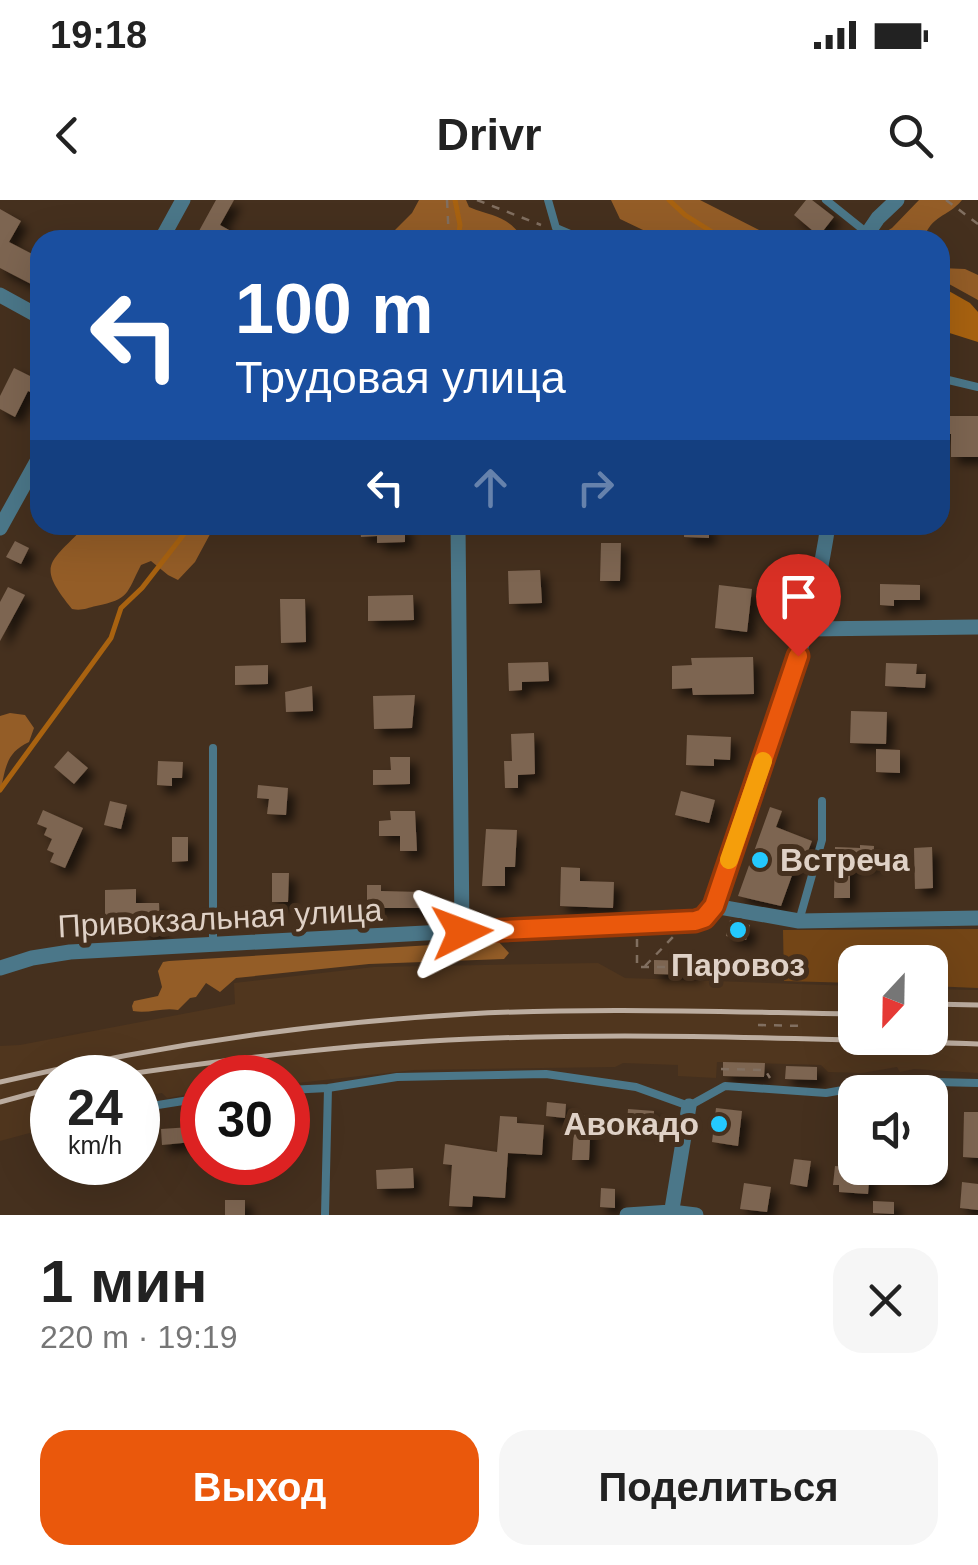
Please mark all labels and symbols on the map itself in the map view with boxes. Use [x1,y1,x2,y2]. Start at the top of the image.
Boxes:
pin [756,554,841,657]
place label: Встреча [780,842,910,878]
marker: Встреча [749,849,771,871]
position arrow [410,880,514,984]
street label: Привокзальная улица [57,892,383,944]
marker: Паровоз [727,919,749,941]
north arrow [838,945,948,1055]
place label: Паровоз [671,947,805,983]
speed limit sign: 30 [180,1055,310,1185]
place label: Авокадо [563,1106,699,1142]
marker: Авокадо [708,1113,730,1135]

